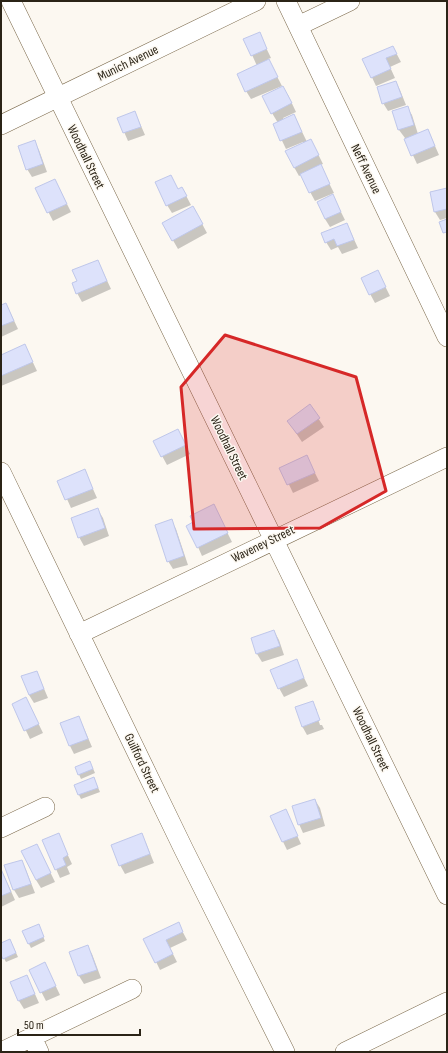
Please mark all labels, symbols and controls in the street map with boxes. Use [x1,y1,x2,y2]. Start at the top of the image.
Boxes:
street label: Munich Avenue [95,41,161,85]
street label: Woodhall Street [64,122,108,192]
street label: Neff Avenue [347,142,385,196]
street label: Woodhall Street [207,413,251,483]
street label: Waveney Street [229,522,297,566]
street label: Woodhall Street [349,704,393,774]
street label: Guilford Street [121,731,163,795]
scale bar [18,1011,140,1037]
text: 50 m [24,1018,44,1033]

